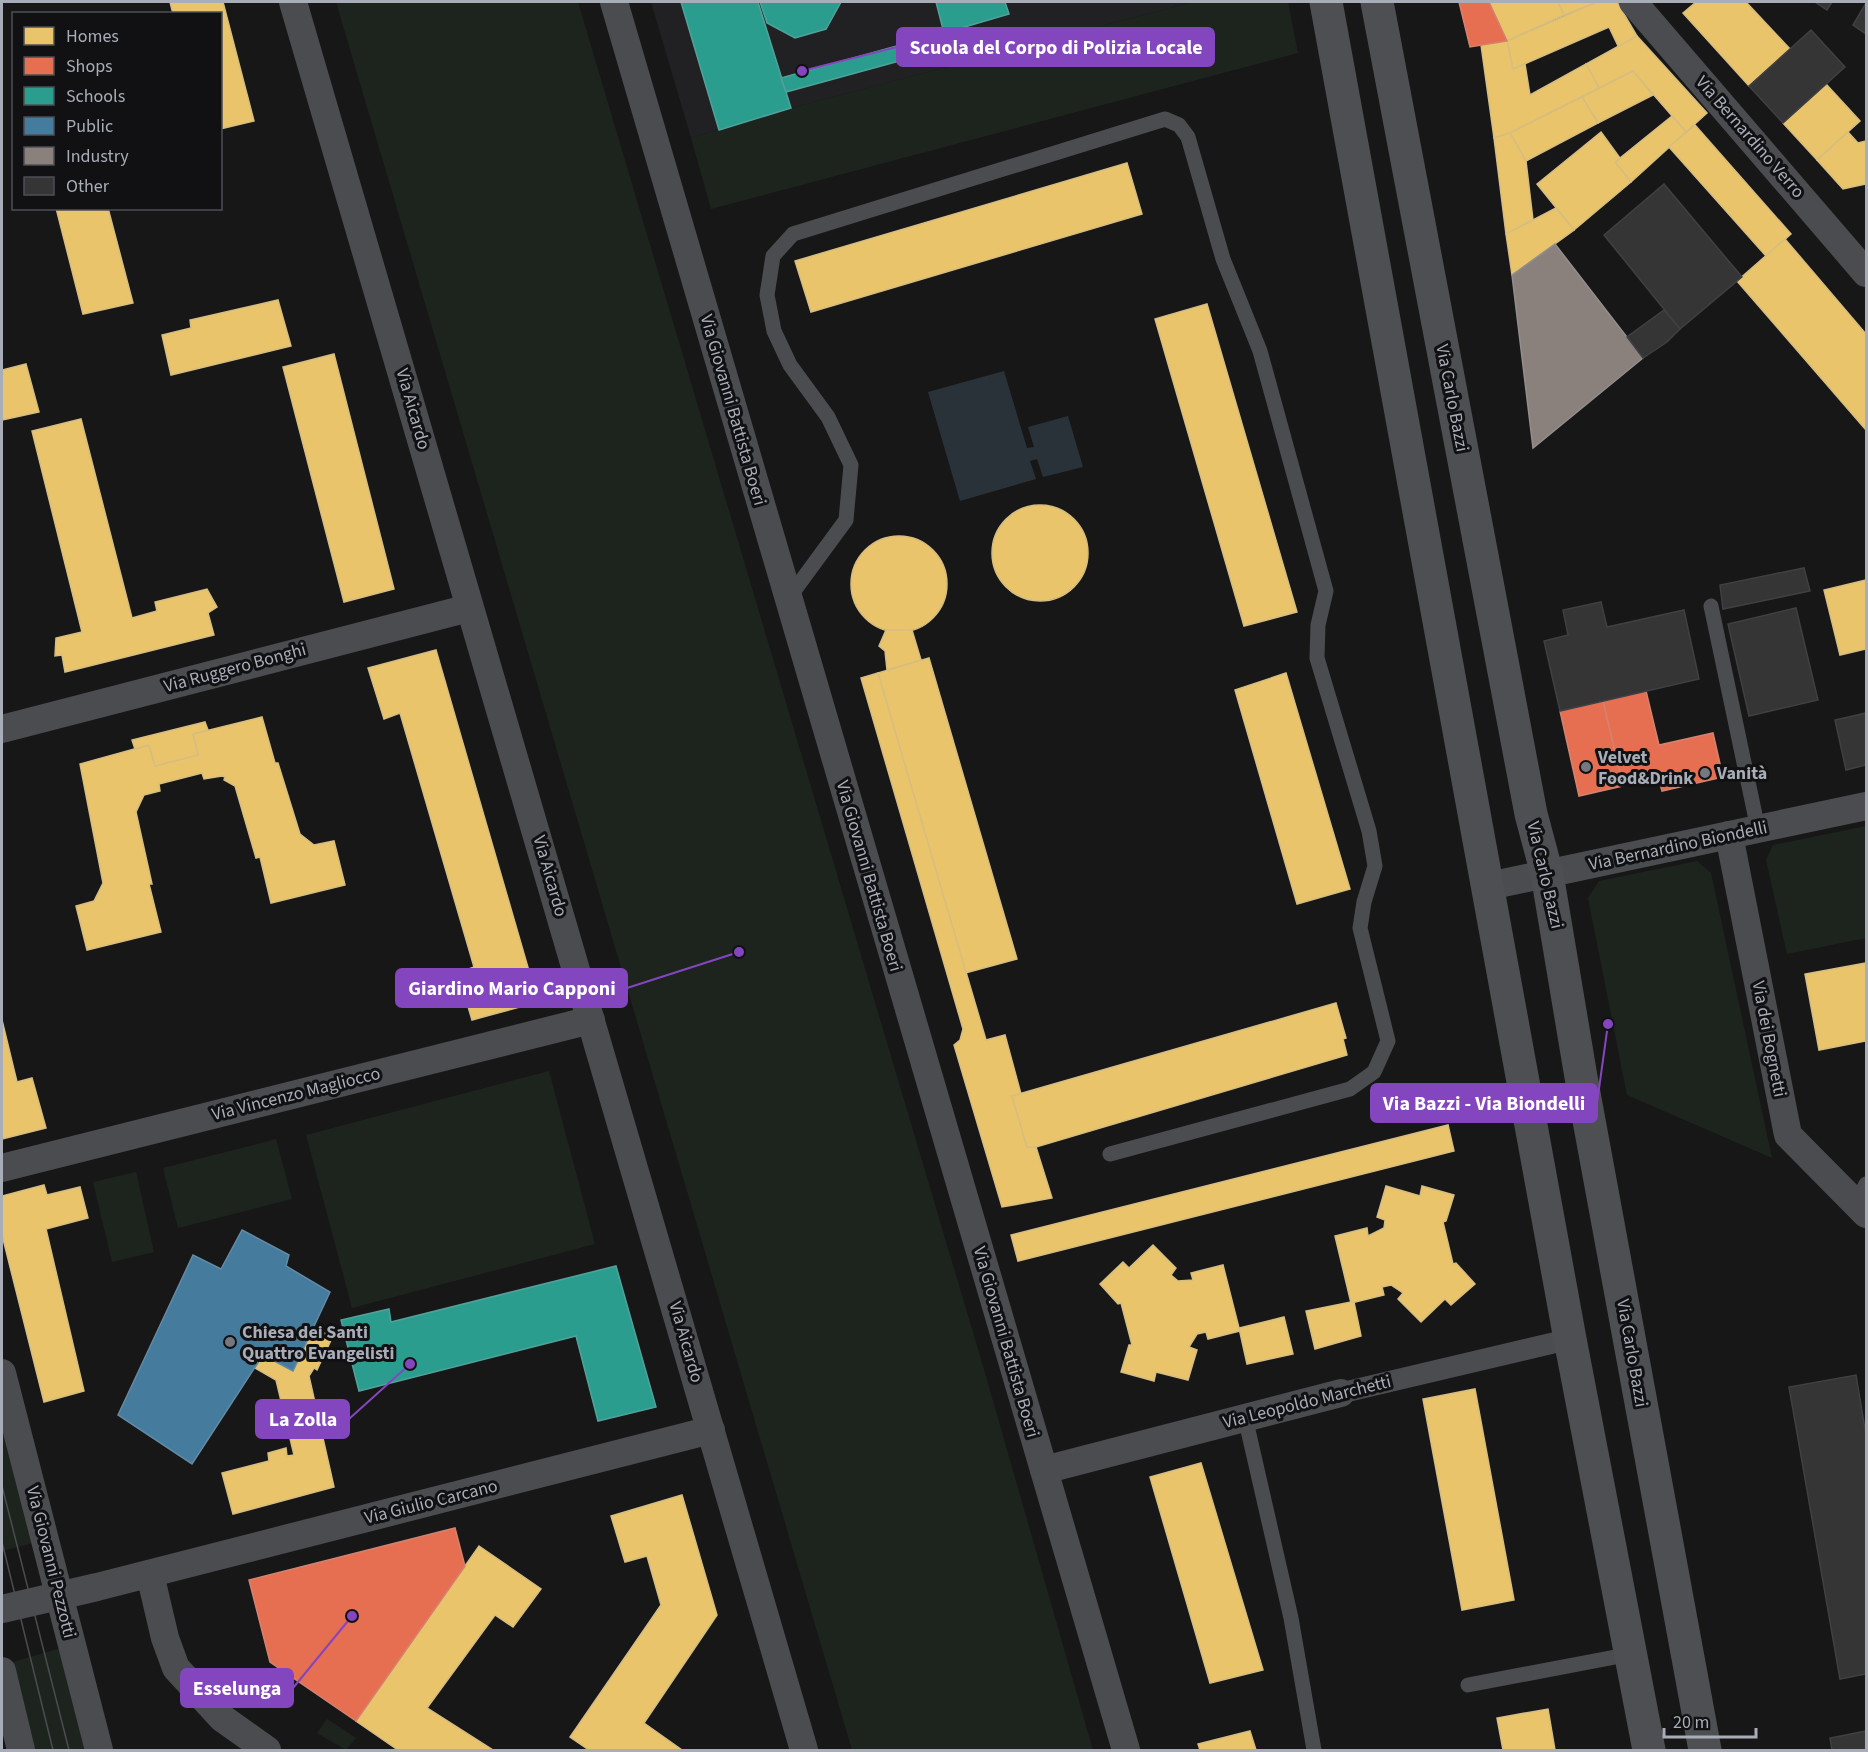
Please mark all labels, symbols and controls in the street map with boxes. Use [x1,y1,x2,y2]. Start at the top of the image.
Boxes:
legend [12,12,222,210]
text: Homes [66,24,119,49]
callout: Scuola del Corpo di Polizia Locale [897,28,1214,66]
text: Scuola del Corpo di Polizia Locale [909,34,1203,62]
text: Shops [66,54,113,79]
street label: Via Bernardino Verro [1690,70,1810,204]
text: Schools [66,84,125,109]
text: Public [66,114,113,139]
text: Industry [66,144,129,169]
text: Other [66,174,110,199]
street label: Via Giovanni Battista Boeri [694,312,772,508]
street label: Via Carlo Bazzi [1429,342,1475,454]
street label: Via Aicardo [389,365,437,453]
street label: Via Ruggero Bonghi [161,637,309,699]
place label: Velvet Food&Drink [1597,745,1693,791]
marker: Velvet Food&Drink [1579,760,1593,774]
place label: Vanità [1716,761,1767,786]
marker: Vanità [1698,766,1712,780]
street label: Via Giovanni Battista Boeri [830,778,908,974]
street label: Via Bernardino Biondelli [1586,815,1770,877]
street label: Via Carlo Bazzi [1521,819,1569,931]
street label: Via Aicardo [526,832,574,920]
callout: Giardino Mario Capponi [396,969,627,1007]
text: Giardino Mario Capponi [408,975,616,1003]
street label: Via dei Bognetti [1746,979,1792,1099]
street label: Via Vincenzo Magliocco [209,1061,383,1127]
callout: Via Bazzi - Via Biondelli [1371,1084,1597,1122]
text: Via Bazzi - Via Biondelli [1382,1090,1585,1118]
street label: Via Giovanni Battista Boeri [967,1244,1045,1440]
street label: Via Carlo Bazzi [1610,1297,1654,1409]
street label: Via Aicardo [662,1298,710,1386]
place label: Chiesa dei Santi Quattro Evangelisti [242,1320,394,1366]
marker: Chiesa dei Santi Quattro Evangelisti [223,1335,237,1349]
street label: Via Leopoldo Marchetti [1220,1369,1394,1435]
callout: La Zolla [256,1400,349,1438]
text: La Zolla [269,1406,337,1434]
street label: Via Giulio Carcano [362,1473,500,1531]
street label: Via Giovanni Pezzotti [20,1483,82,1641]
callout: Esselunga [181,1669,293,1707]
text: Esselunga [193,1675,281,1703]
scale bar [1664,1701,1756,1739]
text: 20 m [1673,1710,1709,1735]

